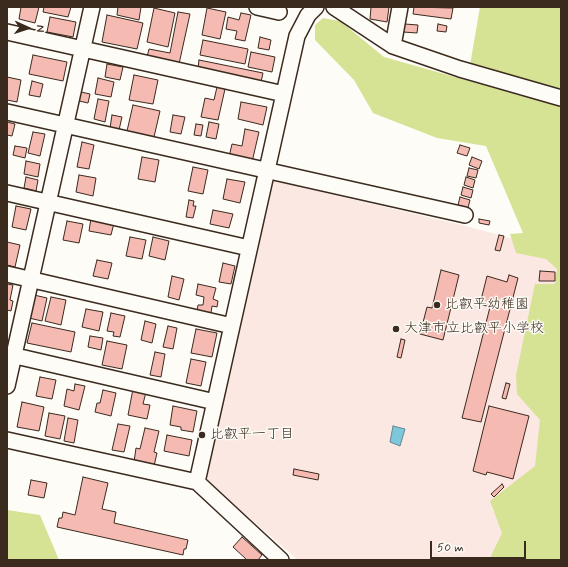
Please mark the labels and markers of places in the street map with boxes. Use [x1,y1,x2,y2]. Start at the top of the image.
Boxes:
place label: 比叡平幼稚園 [445,297,529,313]
marker: 比叡平幼稚園 [432,300,442,310]
place label: 大津市立比叡平小学校 [404,321,544,337]
marker: 大津市立比叡平小学校 [391,324,401,334]
place label: 比叡平一丁目 [210,427,294,443]
marker: 比叡平一丁目 [197,430,207,440]

